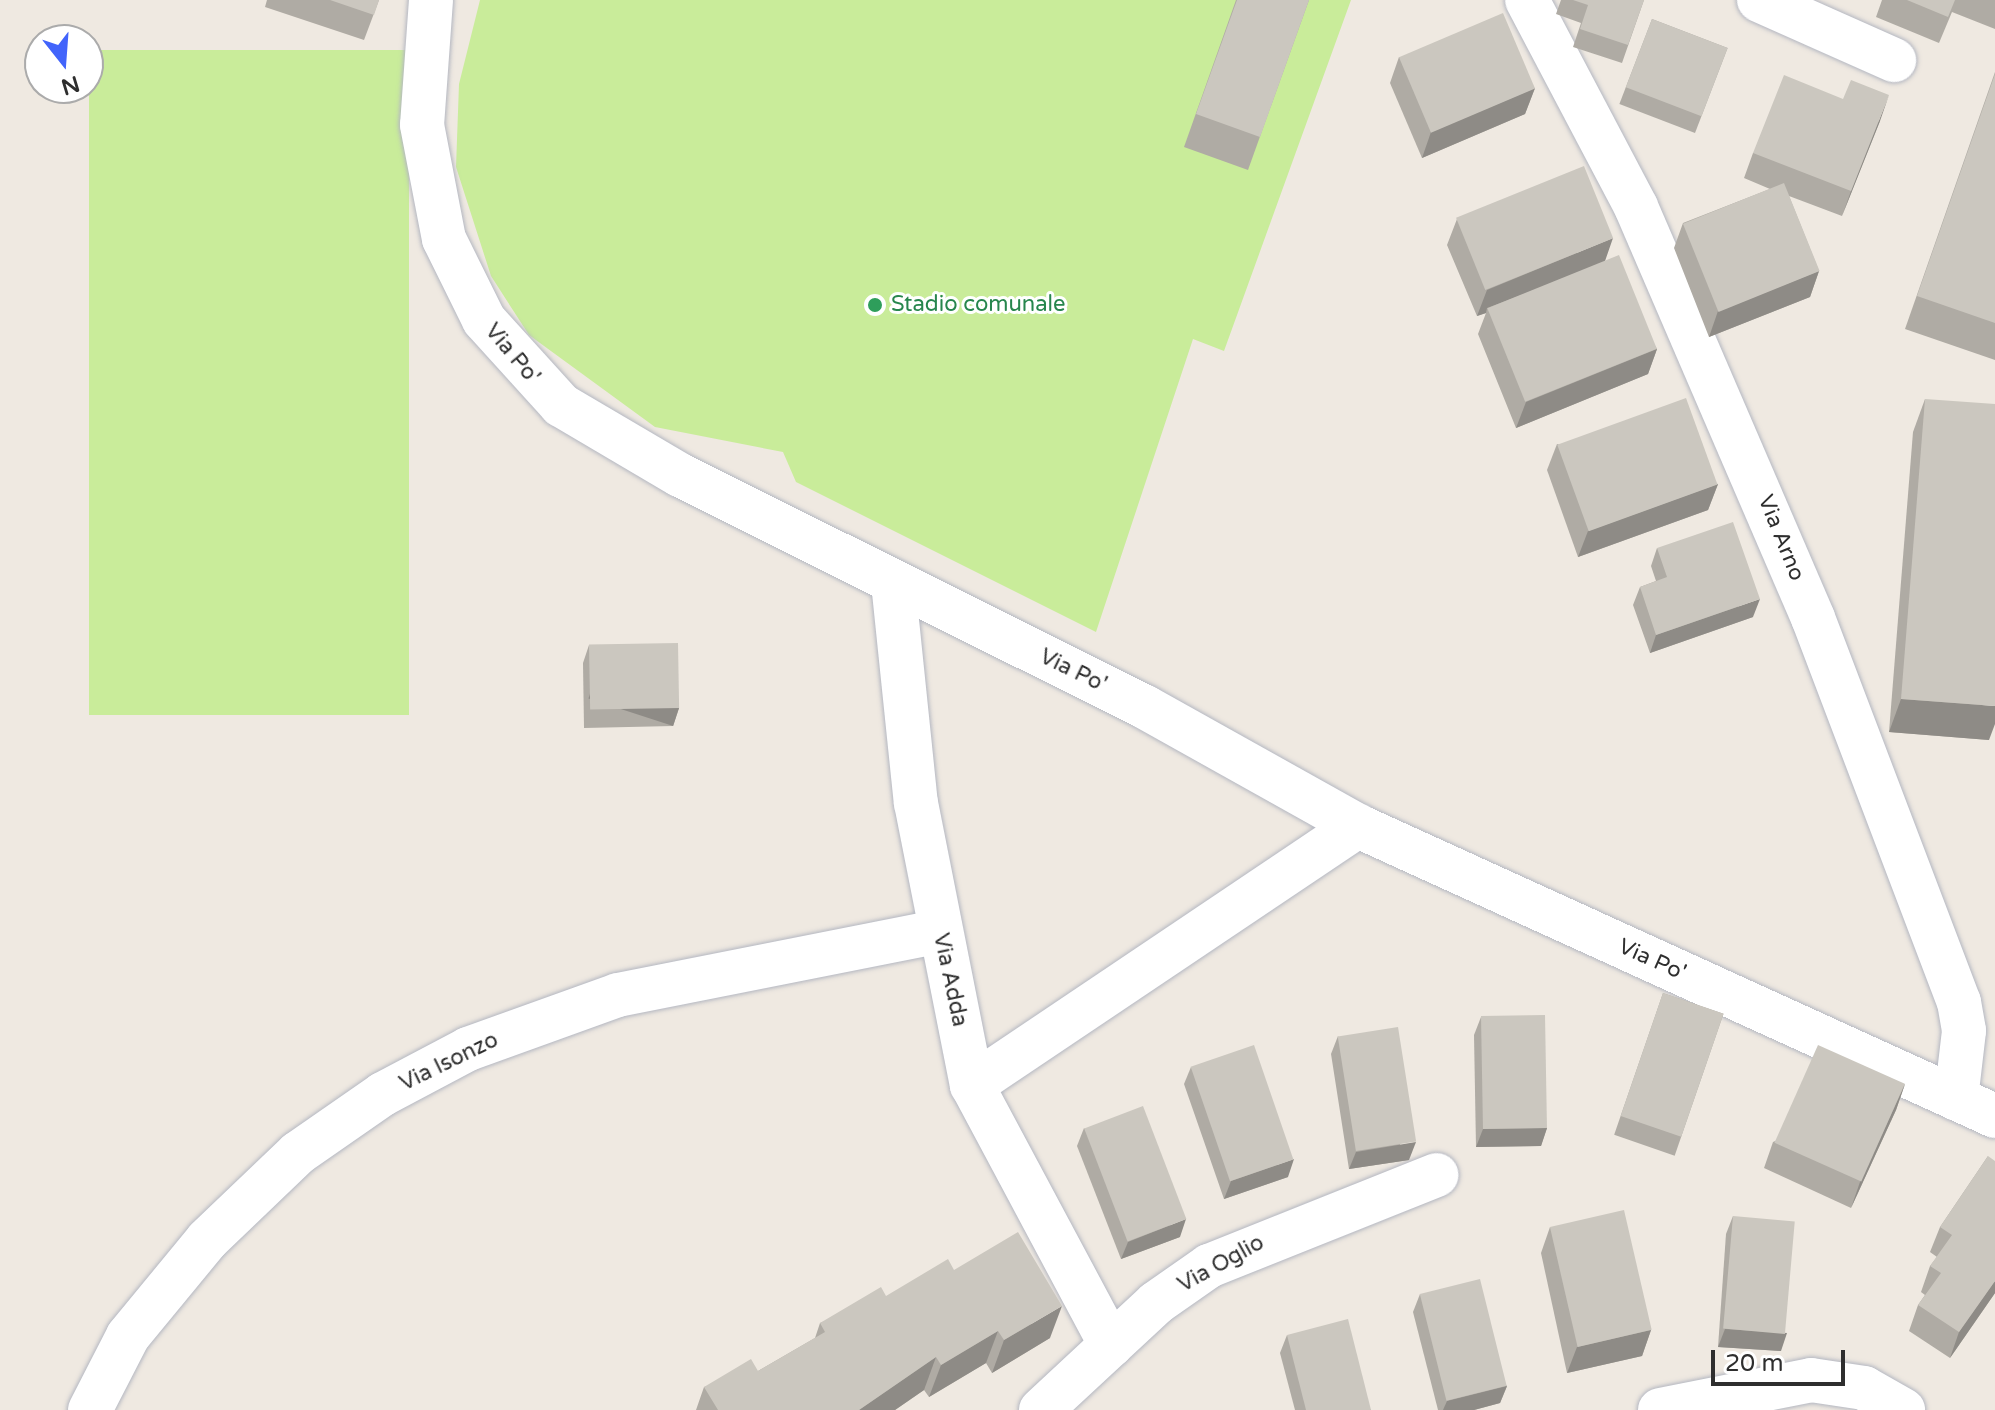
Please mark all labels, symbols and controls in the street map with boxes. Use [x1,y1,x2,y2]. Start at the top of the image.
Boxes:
north arrow [24,24,104,104]
text: N [58,70,83,100]
place label: Stadio comunale [891,292,1066,318]
marker: Stadio comunale [866,296,884,314]
street label: Via Po' [479,318,545,390]
street label: Via Arno [1752,491,1810,585]
street label: Via Po' [1035,644,1111,698]
street label: Via Adda [927,931,973,1029]
street label: Via Po' [1614,933,1690,987]
street label: Via Isonzo [395,1027,503,1097]
street label: Via Oglio [1173,1230,1269,1298]
scale bar [1715,1334,1849,1384]
text: 20 m [1725,1349,1783,1378]

